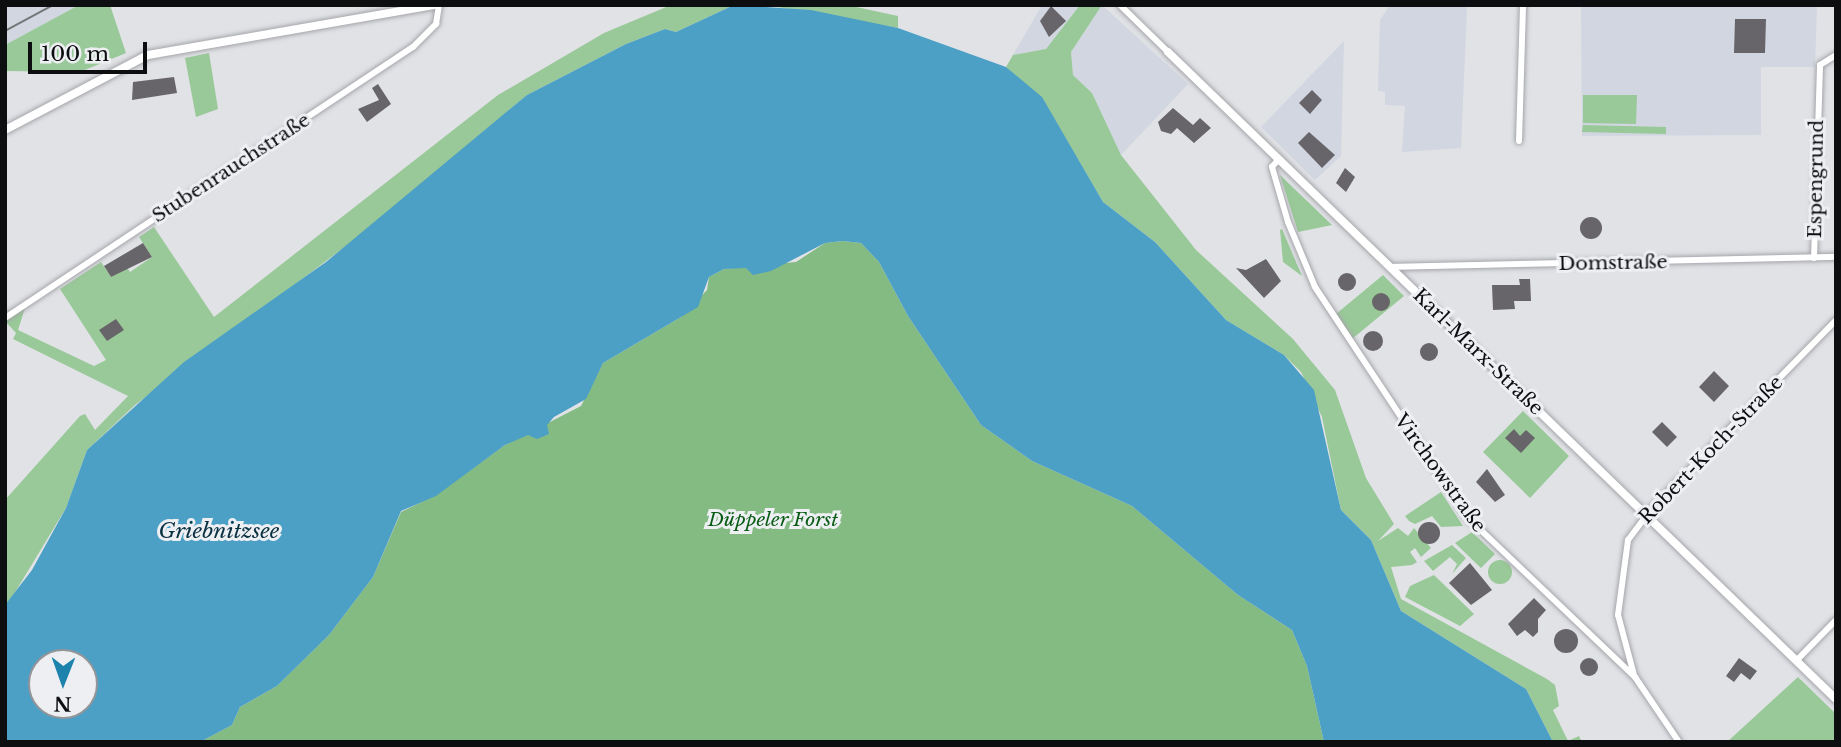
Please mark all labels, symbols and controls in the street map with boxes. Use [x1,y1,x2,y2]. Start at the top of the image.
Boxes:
scale bar [32,28,150,72]
text: 100 m [41,41,109,67]
street label: Stubenrauchstraße [148,109,314,227]
street label: Espengrund [1804,120,1828,238]
street label: Domstraße [1558,251,1668,275]
street label: Karl-Marx-Straße [1408,284,1548,420]
street label: Robert-Koch-Straße [1634,371,1788,529]
street label: Virchowstraße [1389,409,1491,537]
park label: Düppeler Forst [708,509,838,531]
water label: Griebnitzsee [159,518,279,544]
north arrow [28,649,98,719]
text: N [54,692,72,715]

